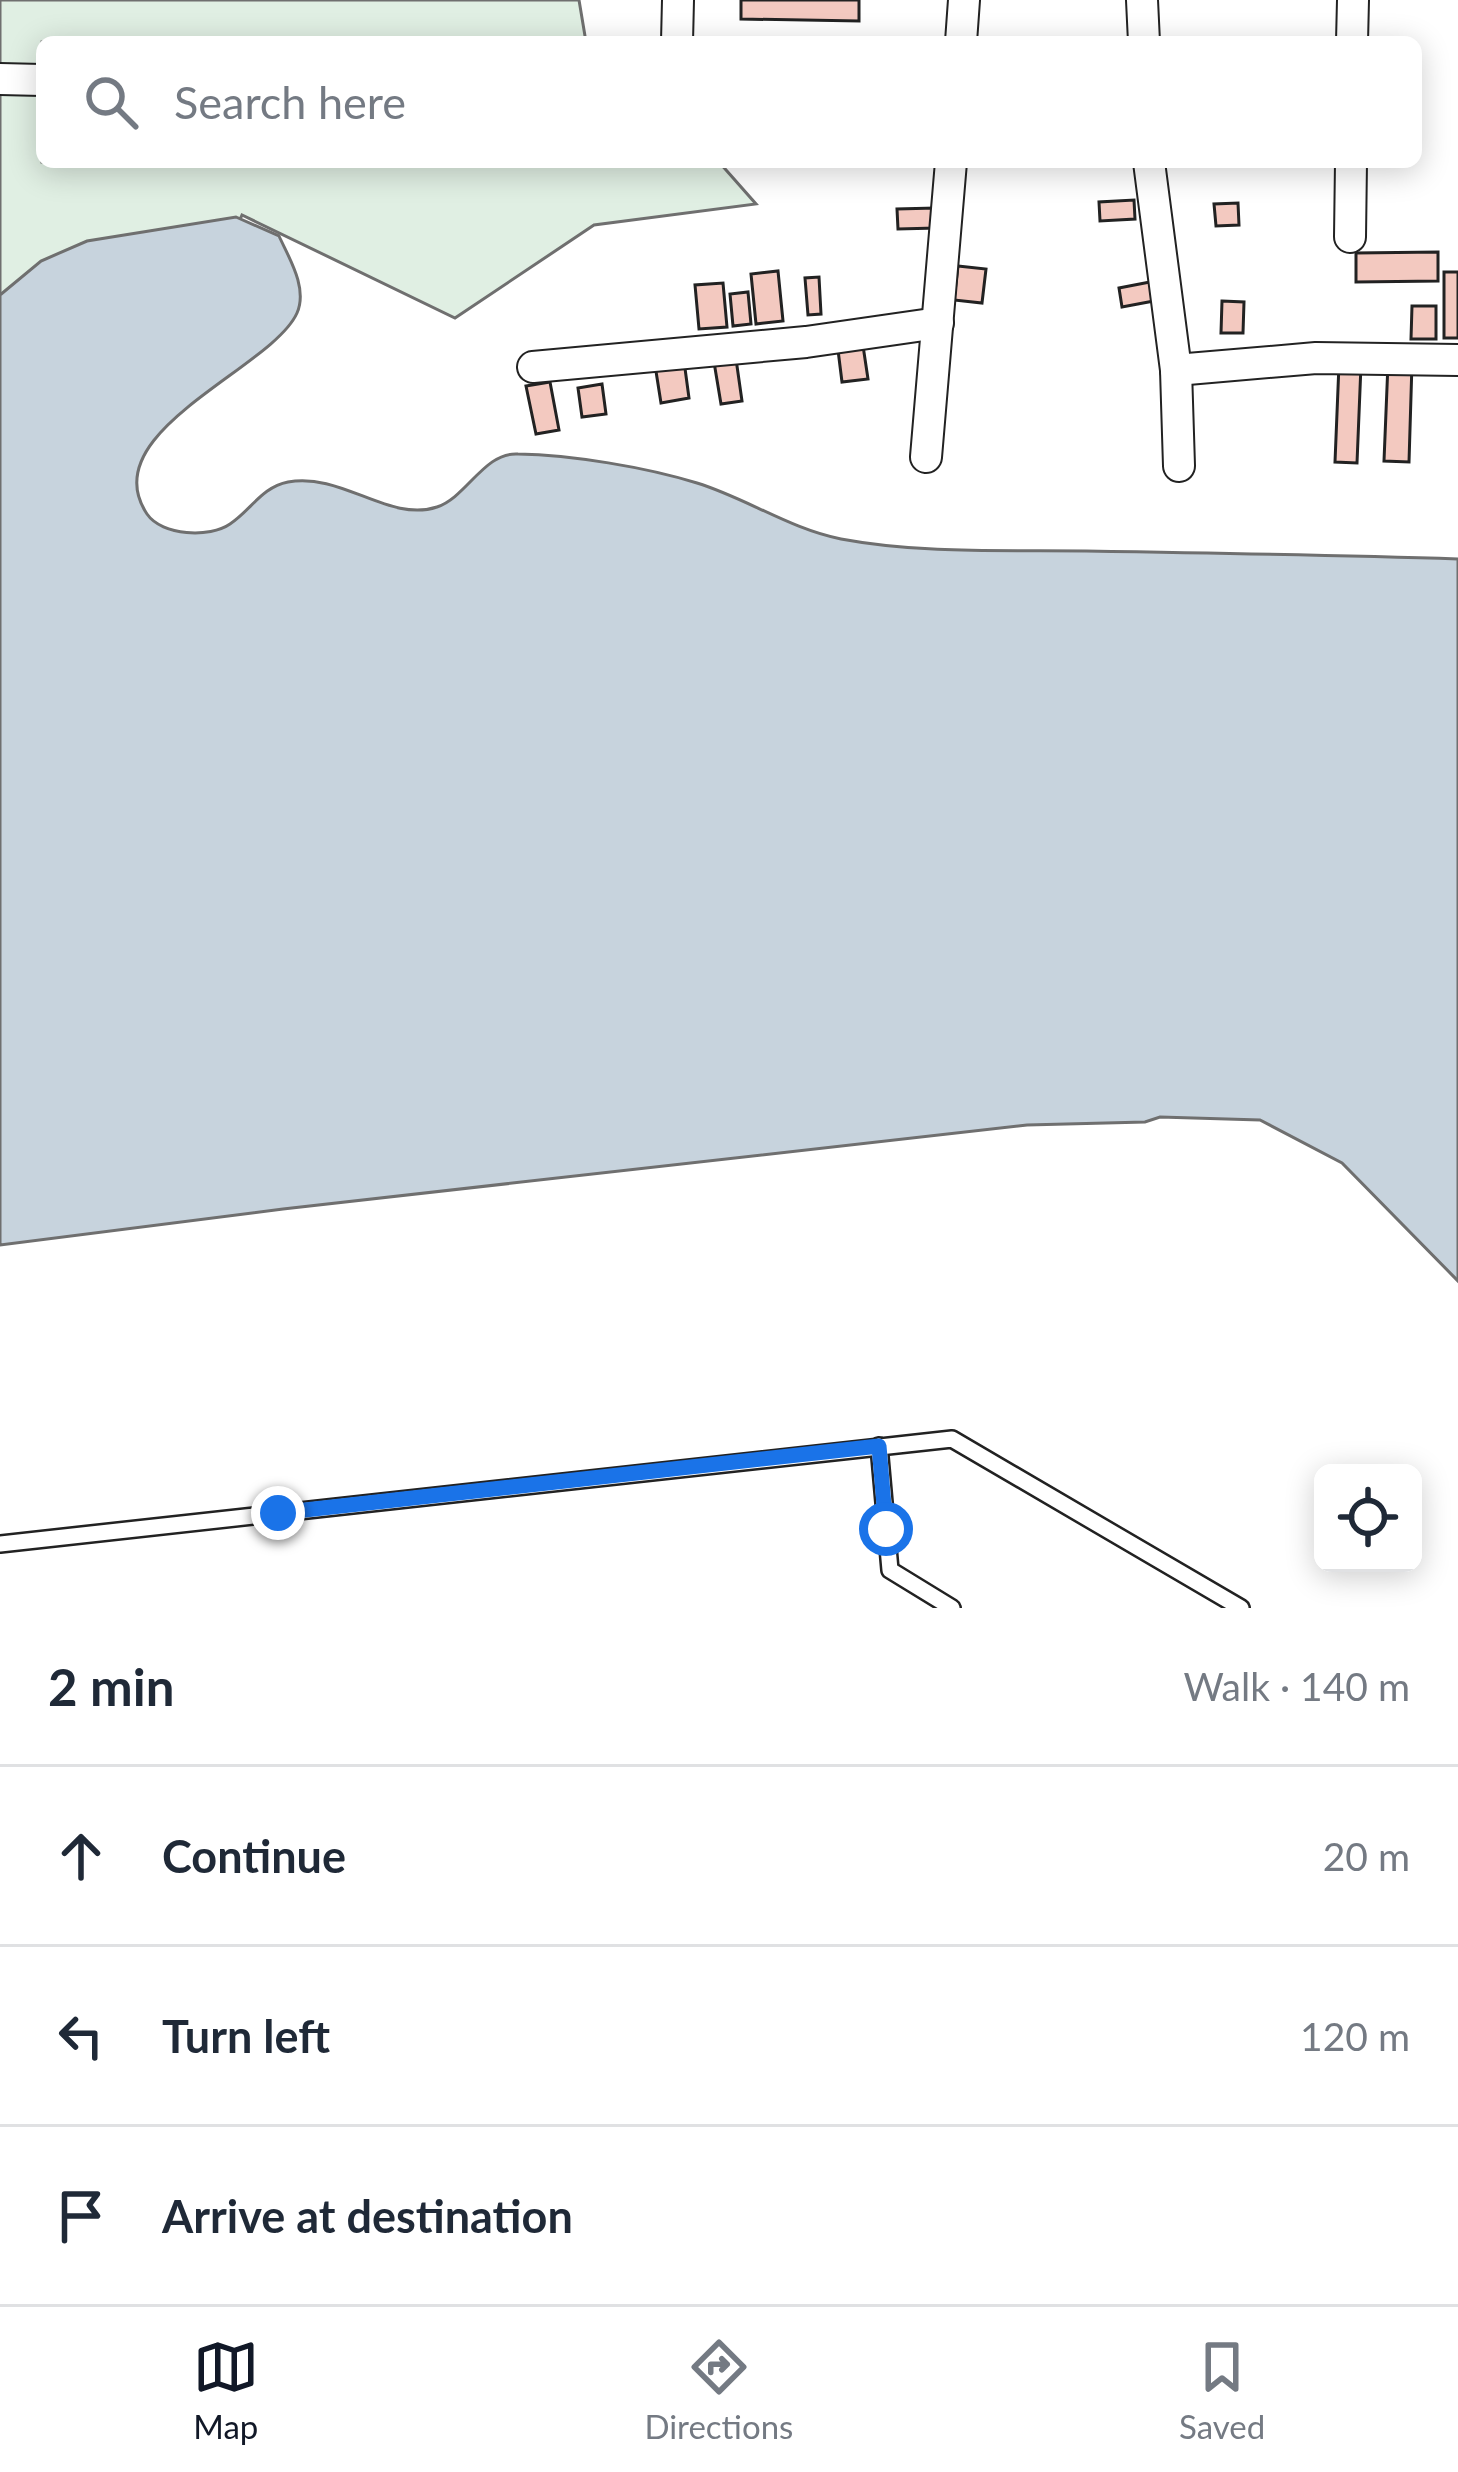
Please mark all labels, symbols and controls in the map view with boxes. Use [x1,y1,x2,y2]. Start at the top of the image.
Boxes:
search box [36,36,1422,168]
icon: search [78,69,144,135]
text: Search here [174,75,406,129]
map controls [1314,1464,1422,1572]
button: locate [1314,1464,1422,1572]
route end [251,1486,305,1540]
route start [859,1502,913,1556]
text: 2 min [48,1656,174,1717]
text: Walk · 140 m [1183,1663,1410,1709]
icon: ahead [48,1823,114,1889]
text: Continue [162,1829,346,1883]
text: 20 m [1323,1833,1410,1879]
icon: left [48,2003,114,2069]
text: Turn left [162,2009,330,2063]
text: 120 m [1300,2013,1410,2059]
icon: arrive [48,2183,114,2249]
text: Arrive at destination [162,2189,573,2243]
tab: Map [193,2334,259,2446]
tab: Directions [644,2334,793,2446]
tab: Saved [1179,2334,1265,2446]

